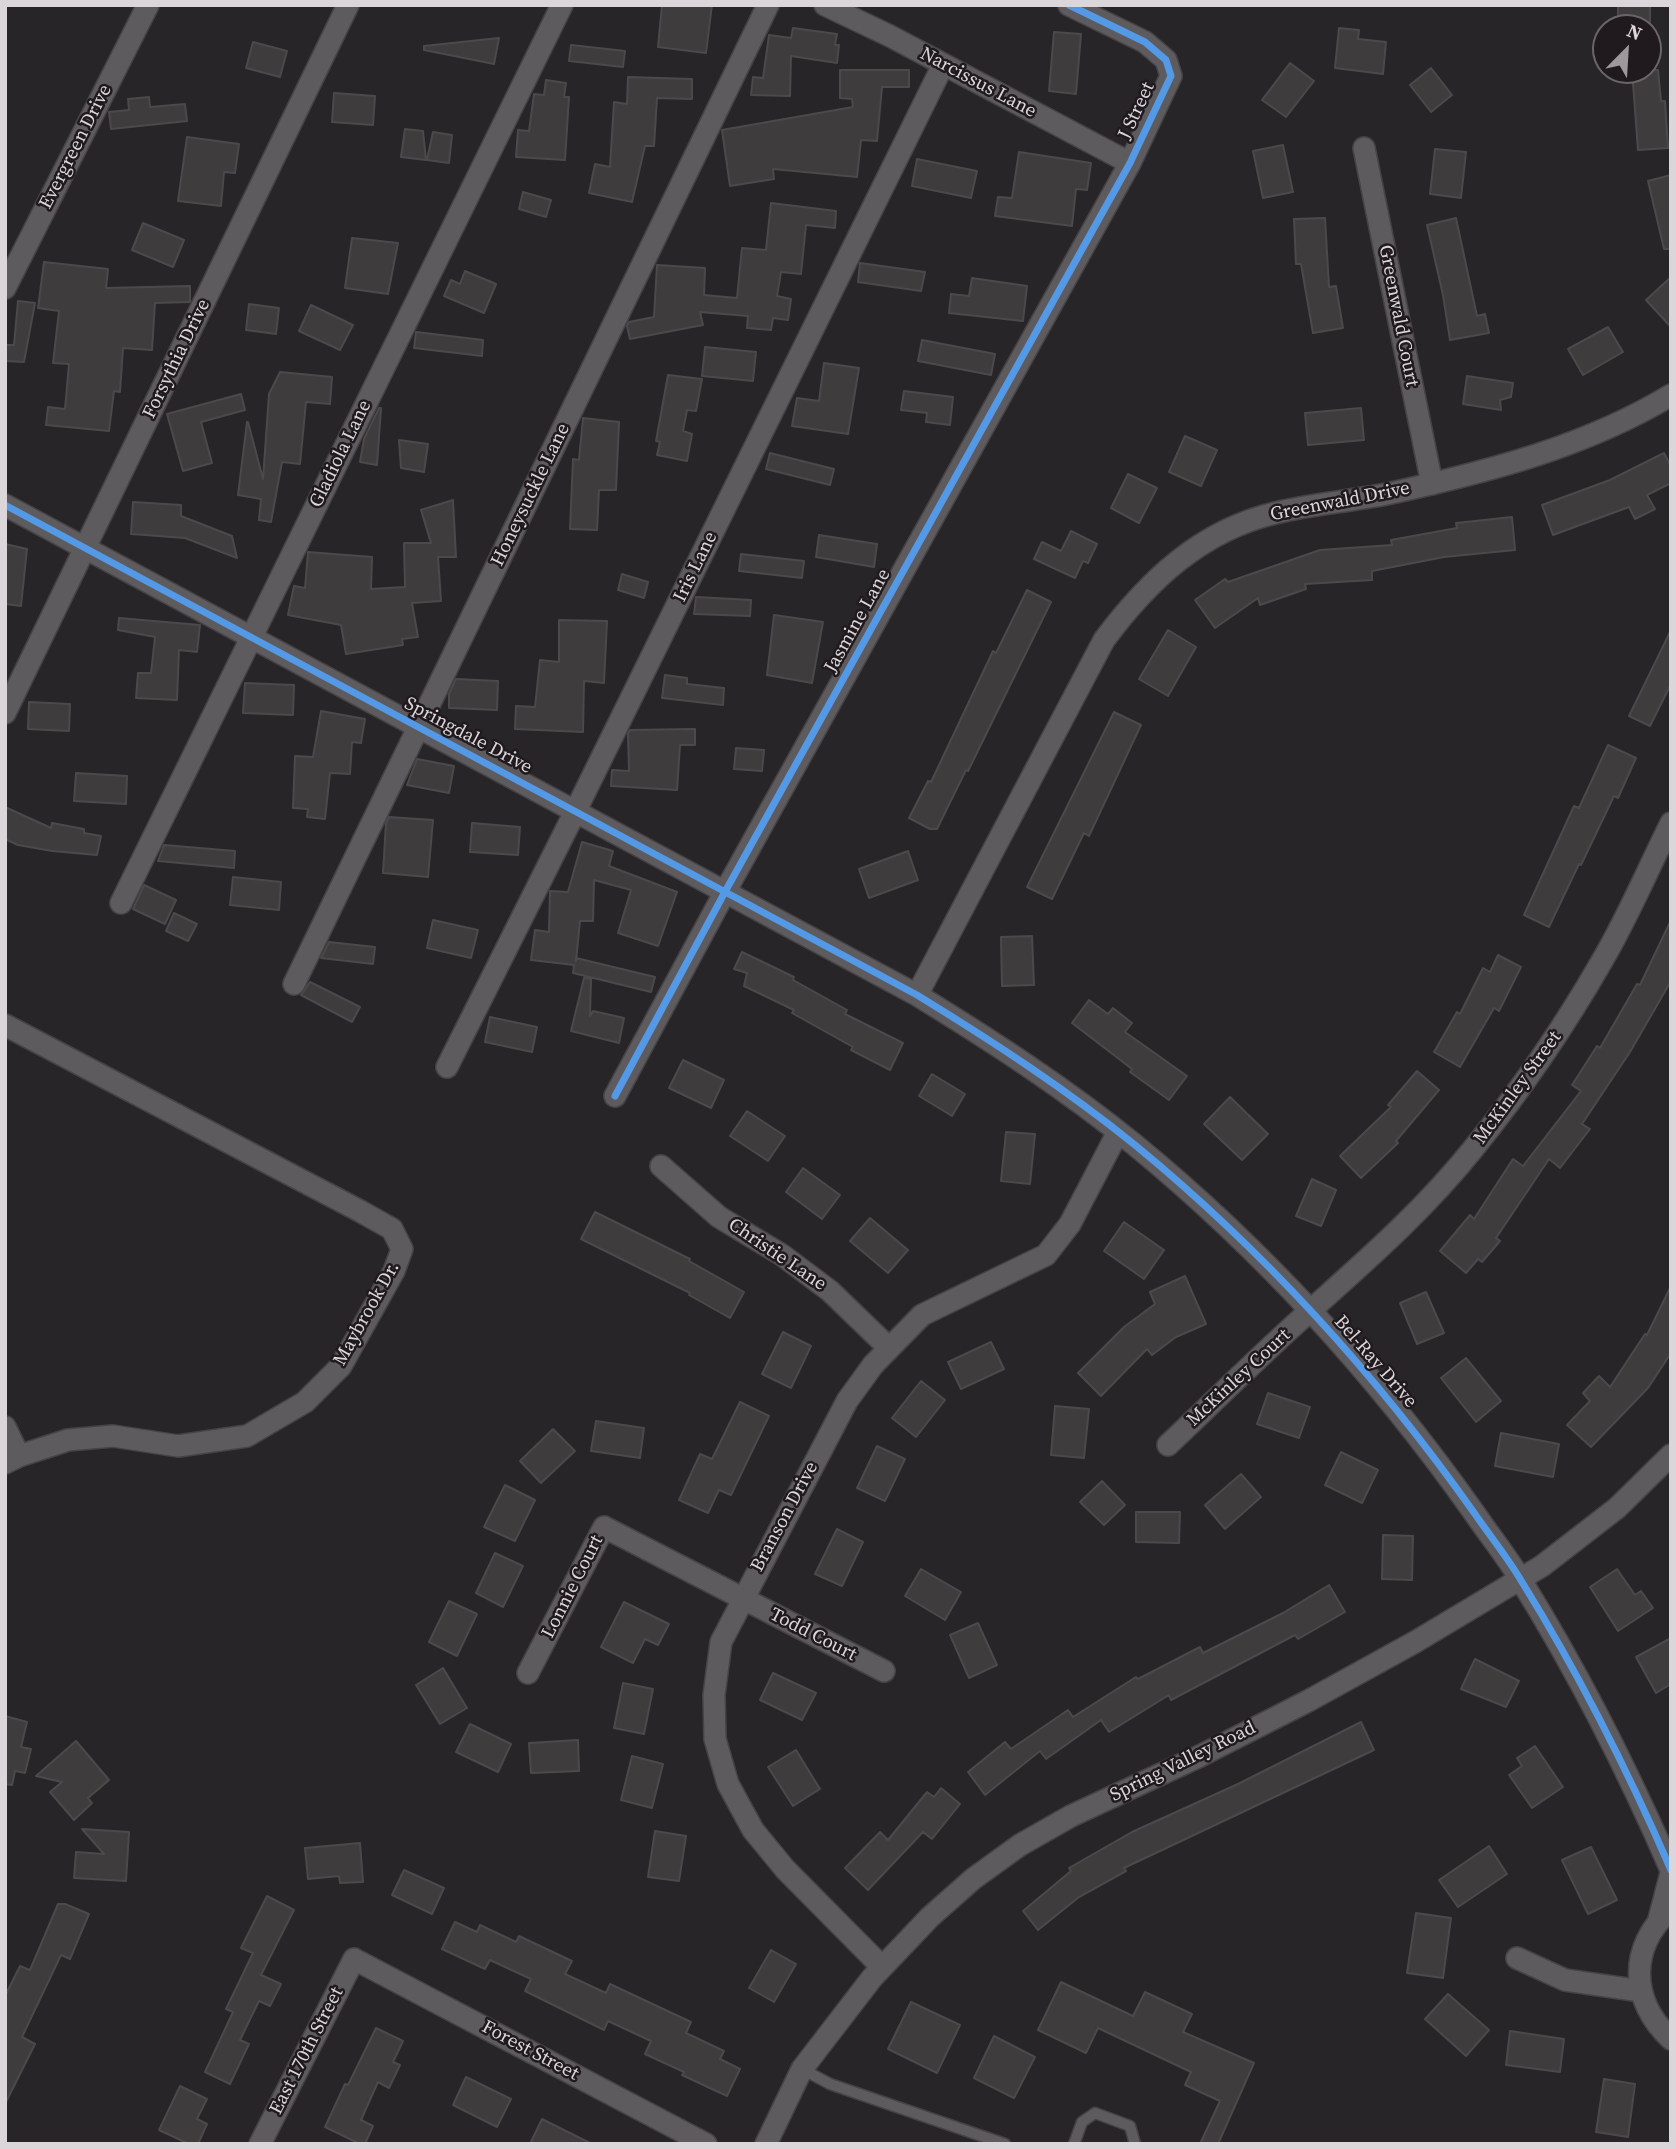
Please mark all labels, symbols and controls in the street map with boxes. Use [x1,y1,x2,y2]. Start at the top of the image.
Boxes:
north arrow [1592,14,1662,84]
text: N [1623,17,1646,46]
street label: Narcissus Lane [916,43,1040,123]
street label: J Street [1114,79,1160,143]
street label: Evergreen Drive [35,81,117,213]
street label: Greenwald Court [1373,243,1423,389]
street label: Forsythia Drive [138,296,216,422]
street label: Gladiola Lane [305,397,377,511]
street label: Honeysuckle Lane [487,420,575,570]
street label: Greenwald Drive [1268,477,1412,527]
street label: Iris Lane [669,528,723,606]
street label: Jasmine Lane [820,565,896,677]
street label: Springdale Drive [400,693,536,779]
street label: McKinley Street [1469,1027,1567,1149]
street label: Christie Lane [724,1214,830,1296]
street label: Maybrook Dr. [329,1258,405,1370]
street label: Bel-Ray Drive [1329,1311,1421,1413]
street label: McKinley Court [1183,1324,1295,1432]
street label: Branson Drive [746,1458,824,1576]
street label: Lonnie Court [537,1532,609,1642]
street label: Todd Court [766,1603,860,1667]
street label: Spring Valley Road [1107,1717,1259,1807]
street label: East 170th Street [265,1984,349,2118]
street label: Forest Street [478,2016,582,2086]

